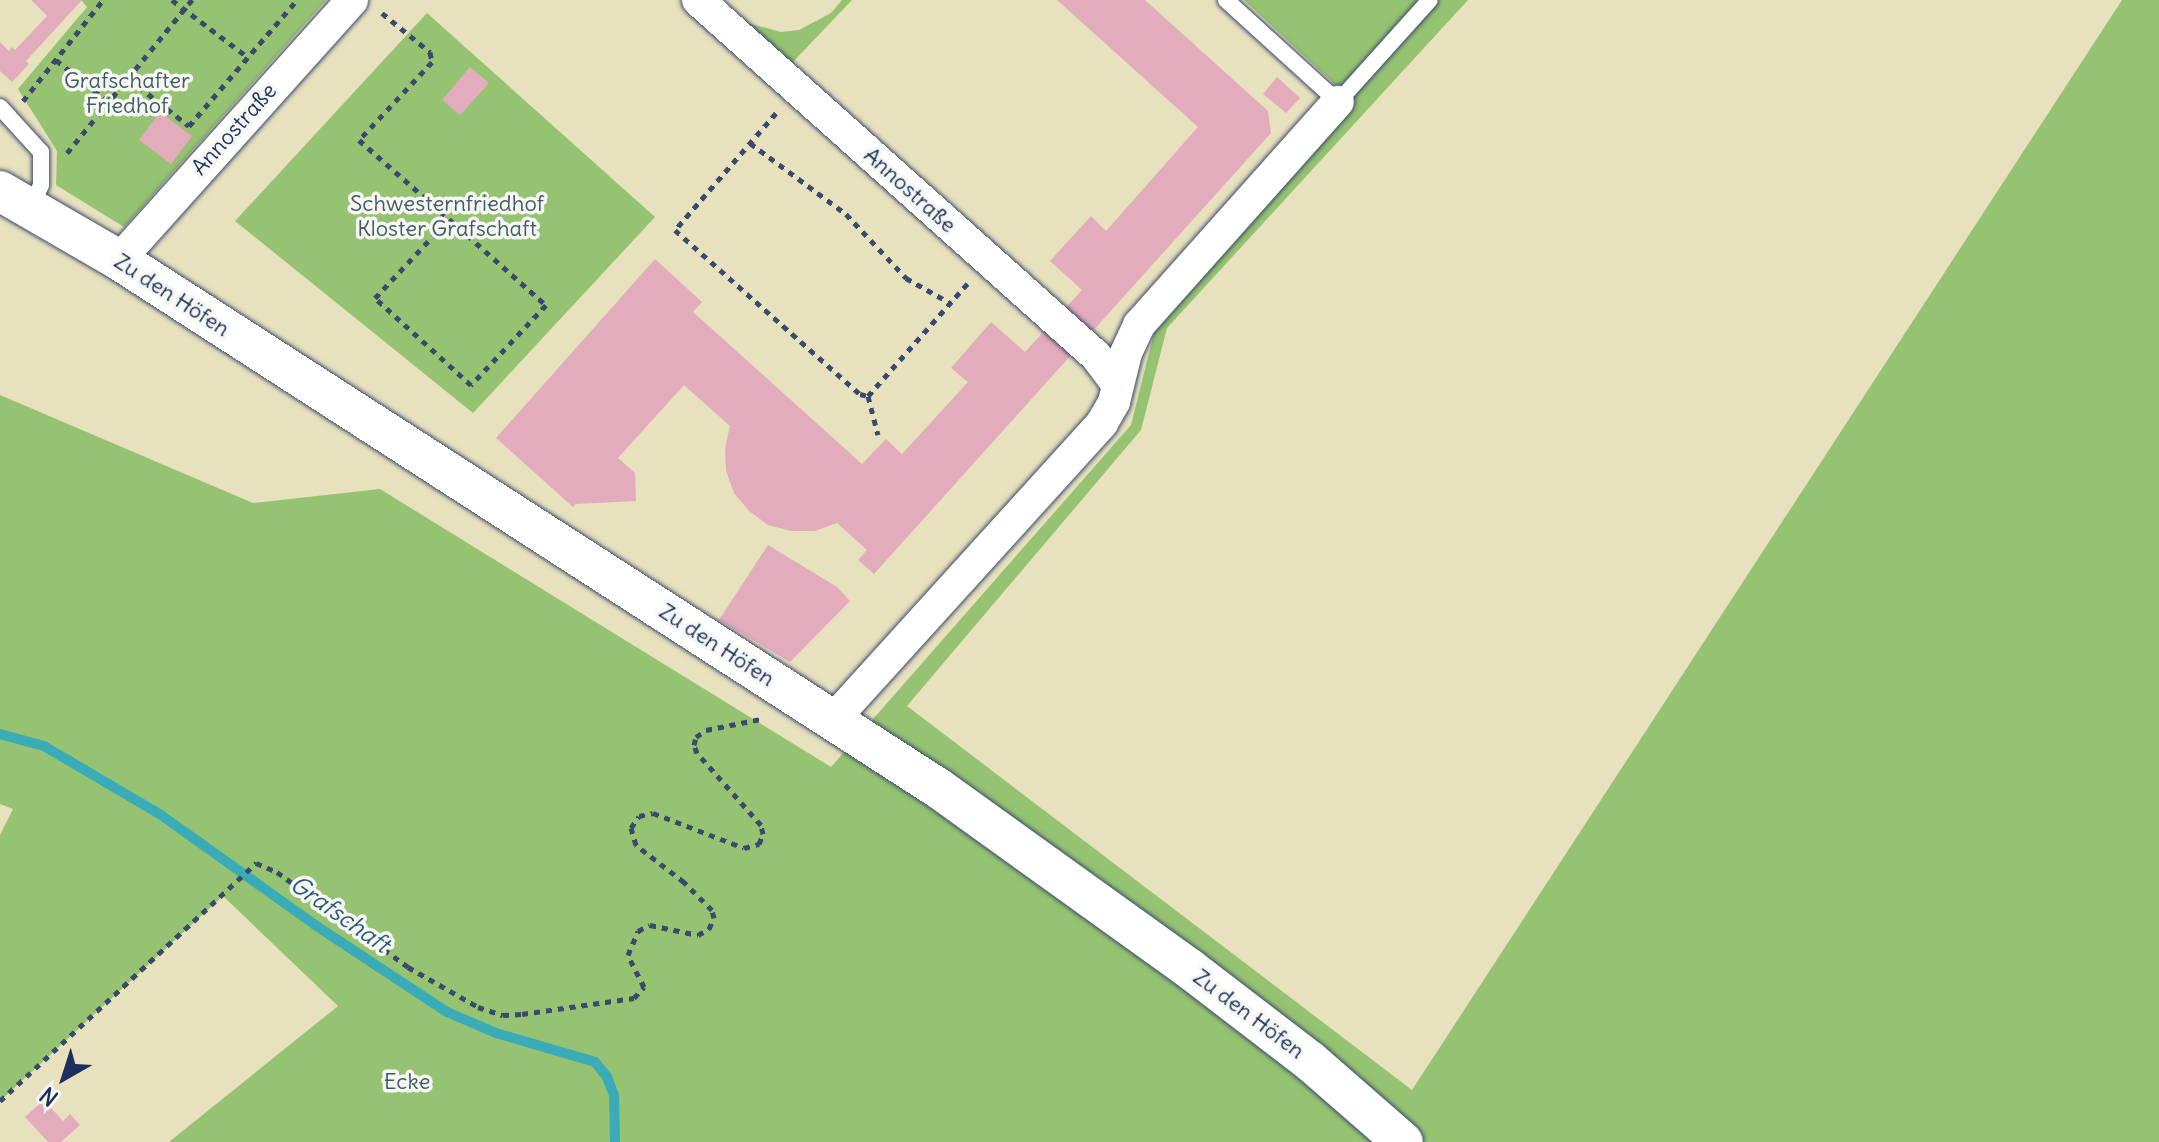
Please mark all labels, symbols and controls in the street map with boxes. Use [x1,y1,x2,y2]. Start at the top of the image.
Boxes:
park label: Grafschafter Friedhof [64,67,190,118]
street label: Annostraße [186,78,282,180]
street label: Annostraße [859,142,961,238]
park label: Schwesternfriedhof Kloster Grafschaft [350,190,544,242]
street label: Zu den Höfen [109,248,235,342]
street label: Zu den Höfen [654,598,780,692]
water label: Grafschaft [285,869,395,959]
street label: Zu den Höfen [1188,964,1310,1064]
north arrow [24,1038,104,1118]
park label: Ecke [384,1069,430,1095]
text: N [34,1081,64,1112]

